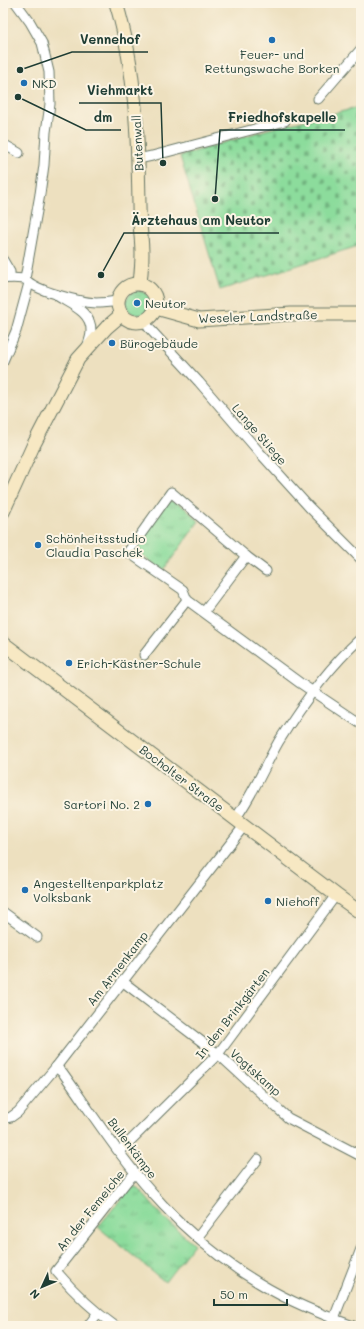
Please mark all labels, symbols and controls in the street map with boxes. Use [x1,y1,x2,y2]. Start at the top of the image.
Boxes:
callout: Vennehof [72,27,148,52]
text: Vennehof [80,30,140,47]
marker: Feuer- und Rettungswache Borken [267,35,277,45]
place label: Feuer- und Rettungswache Borken [205,46,339,76]
place label: NKD [32,75,56,91]
marker: NKD [19,78,29,88]
callout: Viehmarkt [79,78,161,103]
text: Viehmarkt [87,81,153,98]
callout: dm [86,105,121,130]
callout: Friedhofskapelle [220,105,345,130]
text: dm [94,108,112,125]
text: Friedhofskapelle [228,108,337,125]
street label: Butenwall [128,115,146,171]
callout: Ärztehaus am Neutor [124,208,279,233]
text: Ärztehaus am Neutor [131,211,271,228]
place label: Neutor [145,295,186,311]
marker: Neutor [132,298,142,308]
street label: Weseler Landstraße [198,306,318,326]
place label: Bürogebäude [120,335,198,351]
marker: Bürogebäude [107,338,117,348]
street label: Lange Stiege [229,400,291,468]
place label: Schönheitsstudio Claudia Paschek [46,530,145,560]
marker: Schönheitsstudio Claudia Paschek [33,540,43,550]
place label: Erich-Kästner-Schule [77,655,201,671]
marker: Erich-Kästner-Schule [64,658,74,668]
street label: Bocholter Straße [137,741,227,815]
place label: Sartori No. 2 [64,796,140,812]
marker: Sartori No. 2 [143,799,153,809]
place label: Angestelltenparkplatz Volksbank [33,875,164,905]
marker: Angestelltenparkplatz Volksbank [20,885,30,895]
place label: Niehoff [276,893,320,909]
marker: Niehoff [263,896,273,906]
street label: Am Armenkamp [83,927,151,1009]
street label: In den Brinkgärten [191,964,273,1062]
street label: Vogtskamp [227,1045,285,1099]
street label: Bullenkämpe [105,1114,161,1182]
street label: An der Femeiche [52,1166,128,1254]
north arrow [22,1267,62,1307]
scale bar [214,1281,287,1307]
text: N [26,1286,43,1303]
text: 50 m [220,1286,248,1302]

